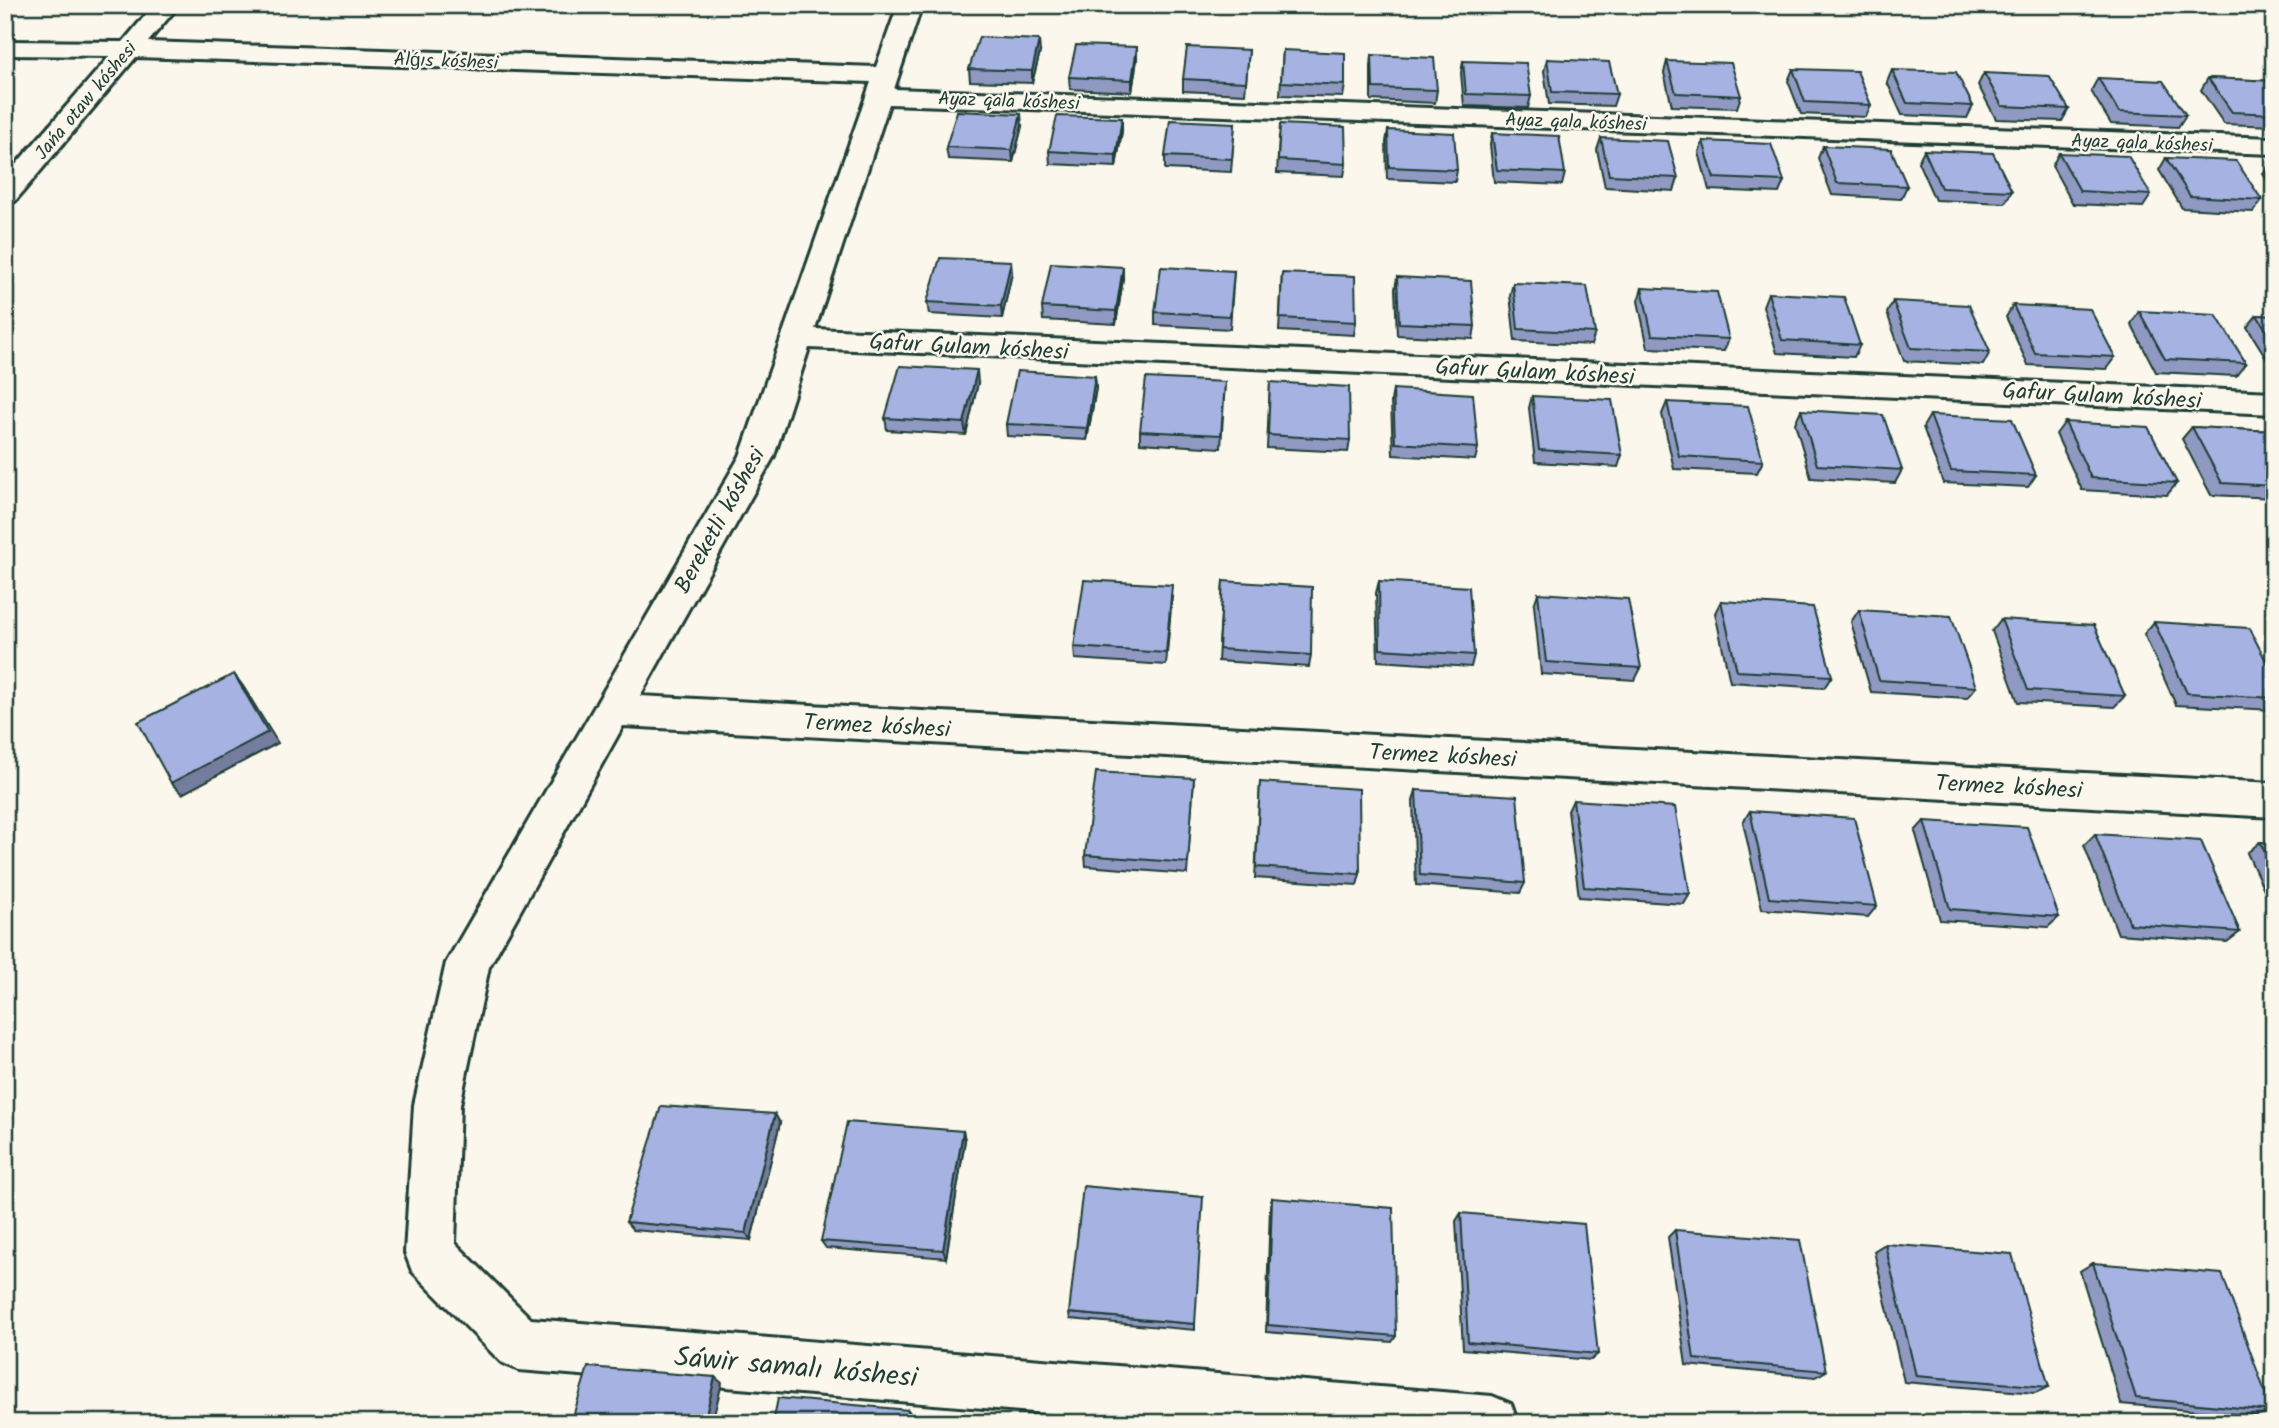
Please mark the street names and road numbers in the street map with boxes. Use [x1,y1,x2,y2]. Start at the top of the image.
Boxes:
street label: Jańa otaw kóshesi [28,34,146,167]
street label: Alǵıs kóshesi [393,45,500,79]
street label: Ayaz qala kóshesi [938,85,1082,120]
street label: Ayaz qala kóshesi [1505,106,1649,141]
street label: Ayaz qala kóshesi [2071,127,2215,162]
street label: Gafur Gulam kóshesi [868,325,1071,371]
street label: Gafur Gulam kóshesi [1434,350,1637,396]
street label: Gafur Gulam kóshesi [2001,374,2204,420]
street label: Bereketli kóshesi [666,440,777,601]
street label: Termez kóshesi [802,705,953,749]
street label: Termez kóshesi [1368,735,1519,779]
street label: Termez kóshesi [1934,766,2085,810]
street label: Sáwir samalı kóshesi [672,1335,921,1402]

